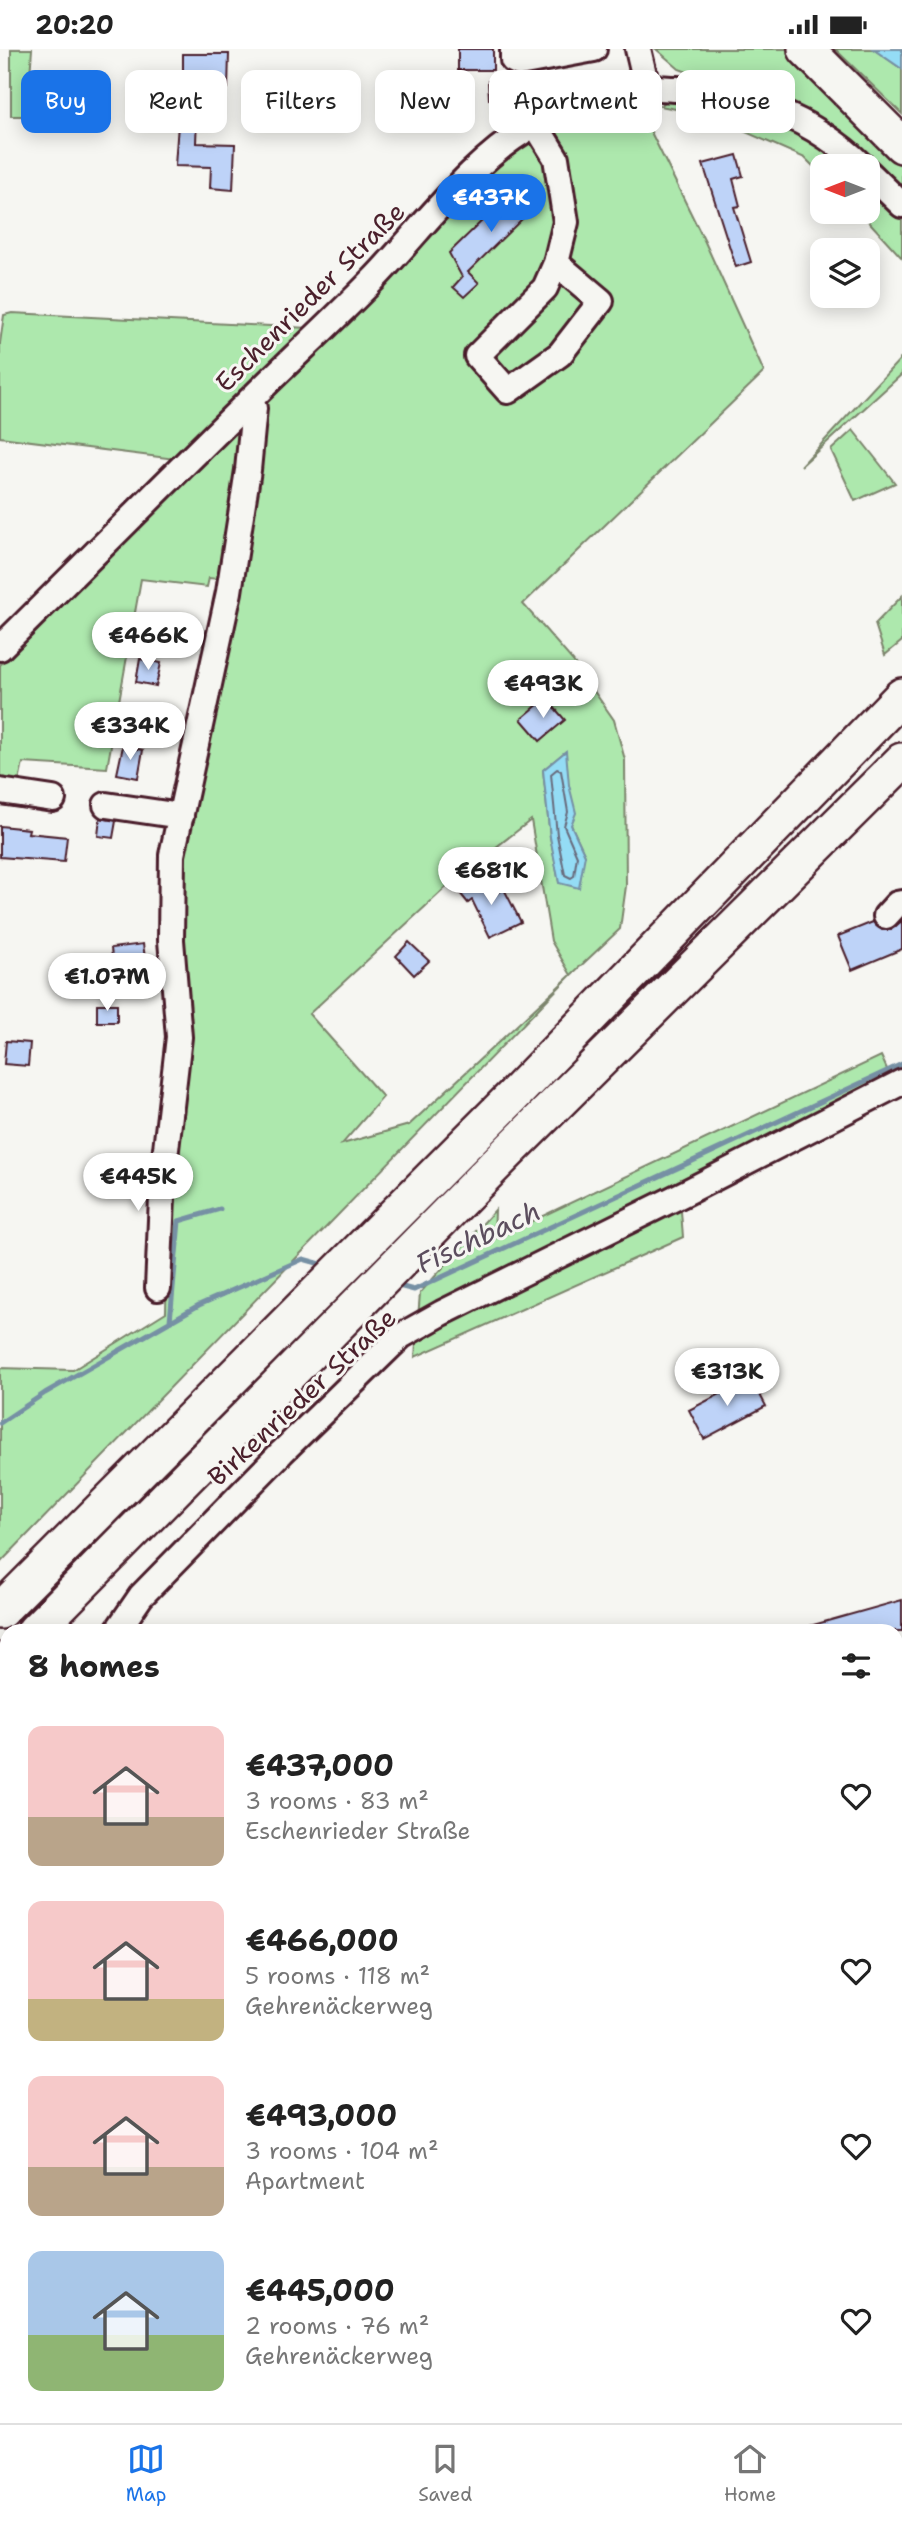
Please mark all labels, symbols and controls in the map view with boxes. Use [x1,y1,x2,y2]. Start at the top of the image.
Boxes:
text: 20:20 [35,7,114,42]
chip: Buy [21,70,111,133]
chip: Rent [125,70,227,133]
chip: Filters [241,70,361,133]
chip: New [375,70,475,133]
chip: Apartment [489,70,662,133]
chip: House [676,70,795,133]
north arrow [810,154,880,224]
map controls [810,154,880,308]
pin: €437K [442,174,540,234]
text: €437K [452,182,530,212]
street label: Eschenrieder Straße [207,194,412,399]
button: layers [810,238,880,308]
pin: €466K [99,613,197,672]
text: €466K [108,620,188,650]
pin: €493K [494,661,592,720]
text: €493K [503,668,583,698]
pin: €334K [81,703,179,762]
text: €334K [90,710,170,740]
pin: €681K [442,847,540,907]
text: €681K [454,855,528,885]
pin: €1.07M [50,953,164,1013]
text: €1.07M [64,961,150,991]
pin: €445K [89,1153,187,1213]
text: €445K [99,1161,177,1191]
water label: Fischbach [410,1192,546,1282]
street label: Birkenrieder Straße [200,1300,404,1493]
pin: €313K [678,1349,776,1408]
text: €313K [691,1356,763,1386]
text: 8 homes [28,1646,160,1687]
icon: filters [837,1647,875,1685]
text: €437,000 [245,1745,394,1786]
icon: home [84,1754,168,1838]
icon: heart [837,1777,875,1815]
text: 3 rooms · 83 m² [245,1786,429,1816]
text: Eschenrieder Straße [245,1816,471,1846]
text: €466,000 [245,1920,399,1961]
icon: home [84,1929,168,2013]
icon: heart [837,1952,875,1990]
text: 5 rooms · 118 m² [245,1961,430,1991]
text: Gehrenäckerweg [245,1991,433,2021]
text: €493,000 [245,2095,397,2136]
icon: home [84,2104,168,2188]
icon: heart [837,2127,875,2165]
text: 3 rooms · 104 m² [245,2136,438,2166]
text: Apartment [245,2166,365,2196]
text: €445,000 [245,2270,395,2311]
icon: home [84,2279,168,2363]
icon: heart [837,2302,875,2340]
text: 2 rooms · 76 m² [245,2311,429,2341]
text: Gehrenäckerweg [245,2341,433,2371]
tab: Map [126,2440,167,2507]
tab: Saved [418,2440,472,2507]
tab: Home [724,2440,776,2507]

